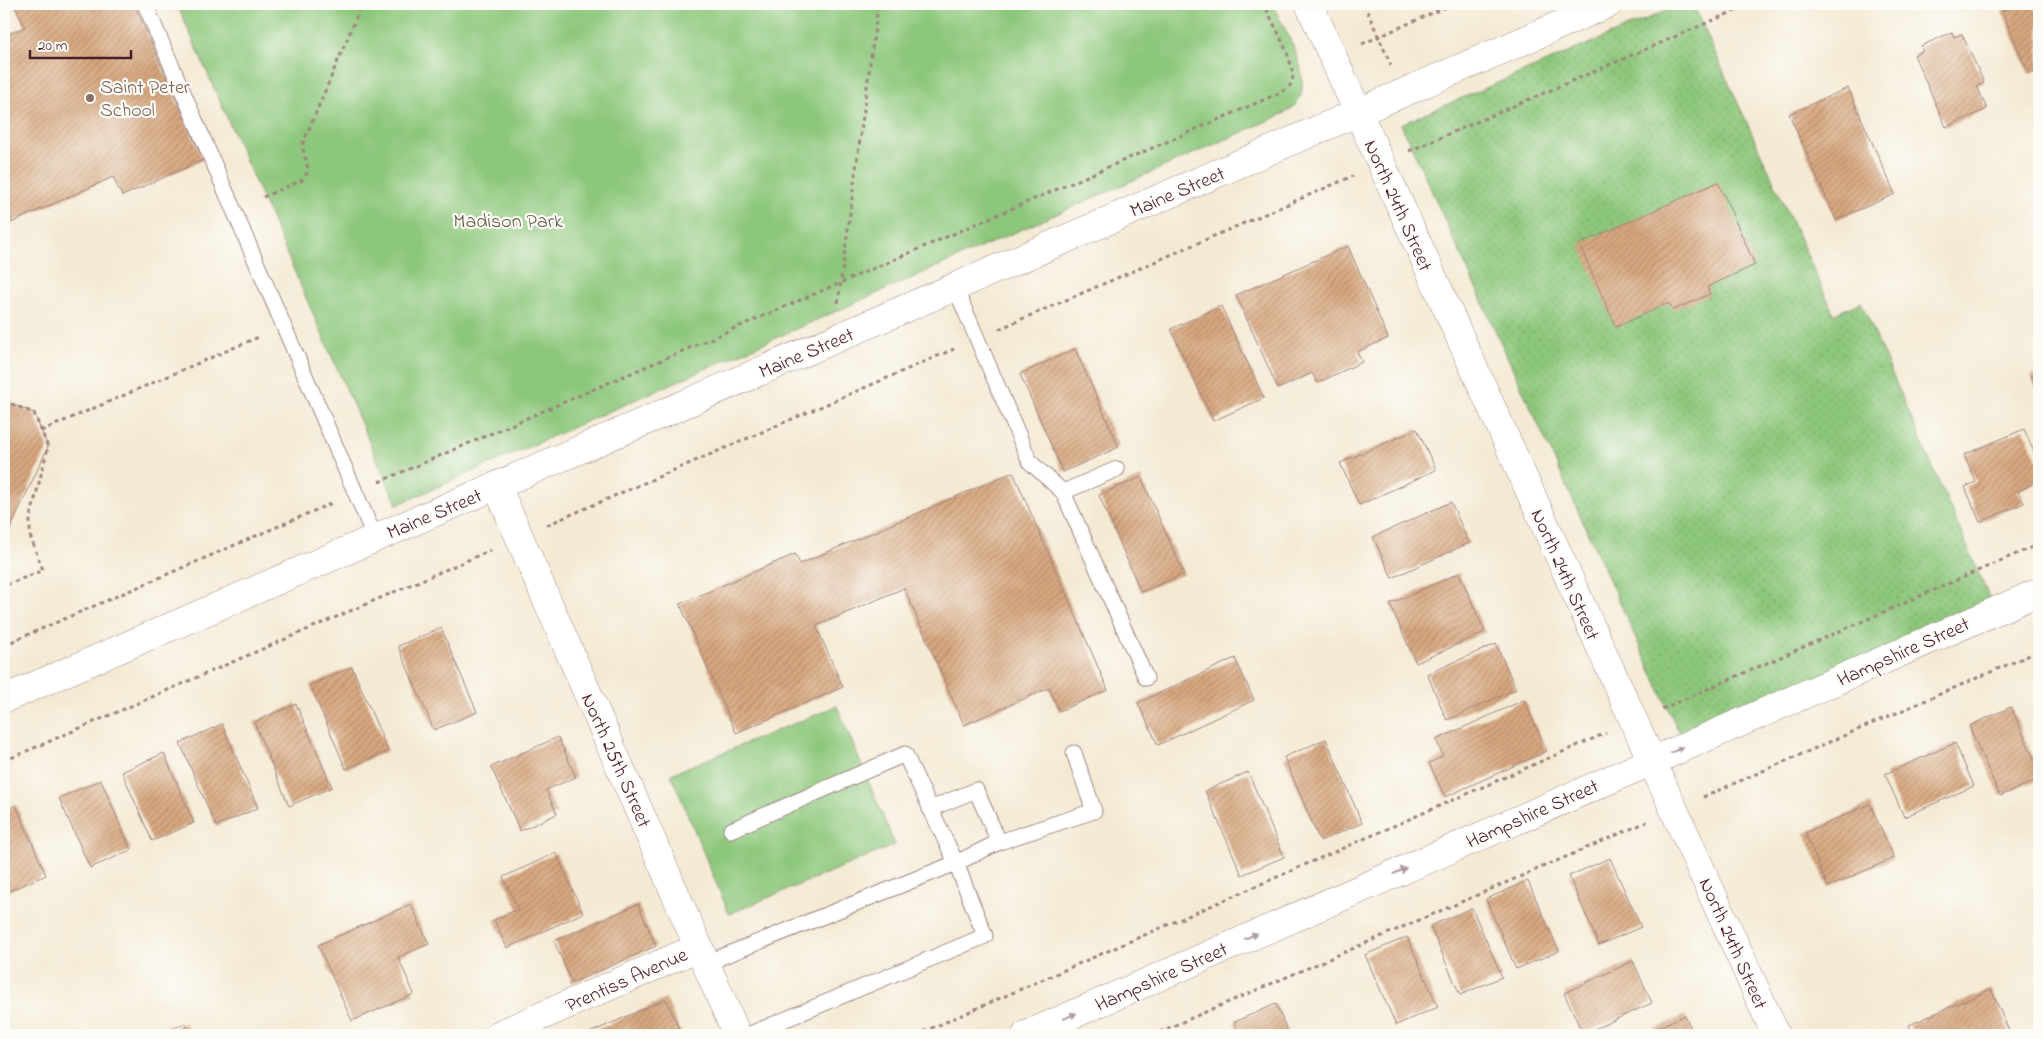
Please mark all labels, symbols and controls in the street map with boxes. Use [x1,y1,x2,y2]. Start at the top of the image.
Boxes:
scale bar [30,28,131,60]
text: 20 m [38,35,68,57]
place label: Saint Peter School [100,74,191,126]
marker: Saint Peter School [84,92,96,104]
street label: North 24th Street [1355,136,1439,277]
street label: Maine Street [1126,160,1230,226]
park label: Madison Park [453,208,563,237]
street label: Maine Street [755,321,859,387]
street label: Maine Street [383,482,487,548]
street label: North 24th Street [1522,505,1606,646]
street label: Hampshire Street [1833,611,1975,696]
street label: North 25th Street [572,689,657,833]
one-way arrow [1670,745,1684,753]
street label: Hampshire Street [1462,773,1604,858]
one-way arrow [1393,867,1407,875]
street label: North 24th Street [1690,874,1774,1015]
one-way arrow [1244,932,1258,940]
street label: Hampshire Street [1091,936,1233,1021]
street label: Prentiss Avenue [561,941,693,1021]
one-way arrow [1063,1011,1077,1019]

